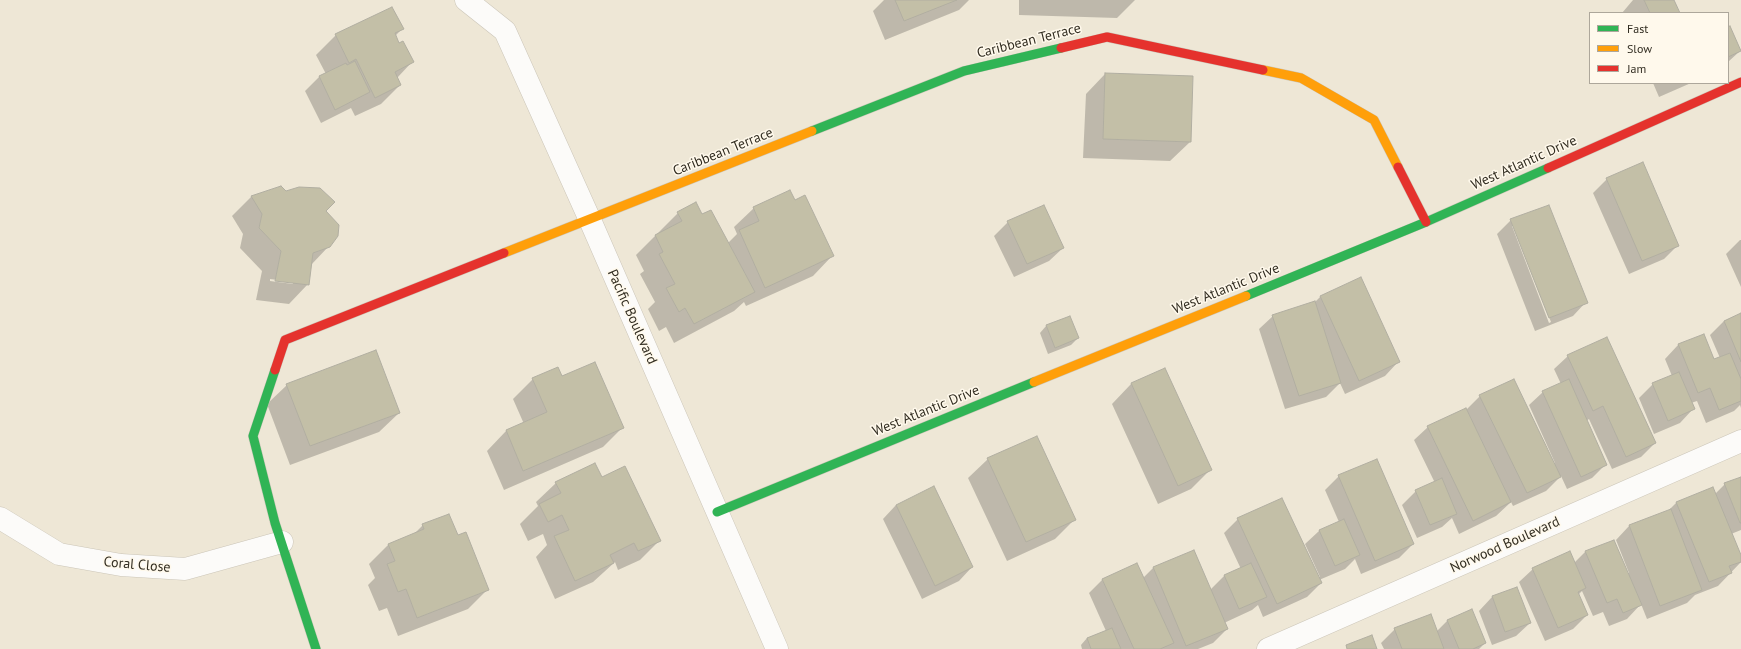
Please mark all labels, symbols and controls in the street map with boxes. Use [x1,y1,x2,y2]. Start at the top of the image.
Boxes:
legend [1589,12,1729,84]
street label: Caribbean Terrace [975,20,1083,62]
text: Fast [1627,21,1648,36]
text: Slow [1627,41,1652,56]
text: Jam [1627,61,1646,76]
street label: Caribbean Terrace [671,124,775,180]
street label: West Atlantic Drive [1469,132,1579,194]
street label: West Atlantic Drive [1170,260,1282,318]
street label: Pacific Boulevard [604,267,660,367]
street label: West Atlantic Drive [870,382,982,440]
street label: Norwood Boulevard [1448,513,1562,577]
street label: Coral Close [103,554,171,576]

